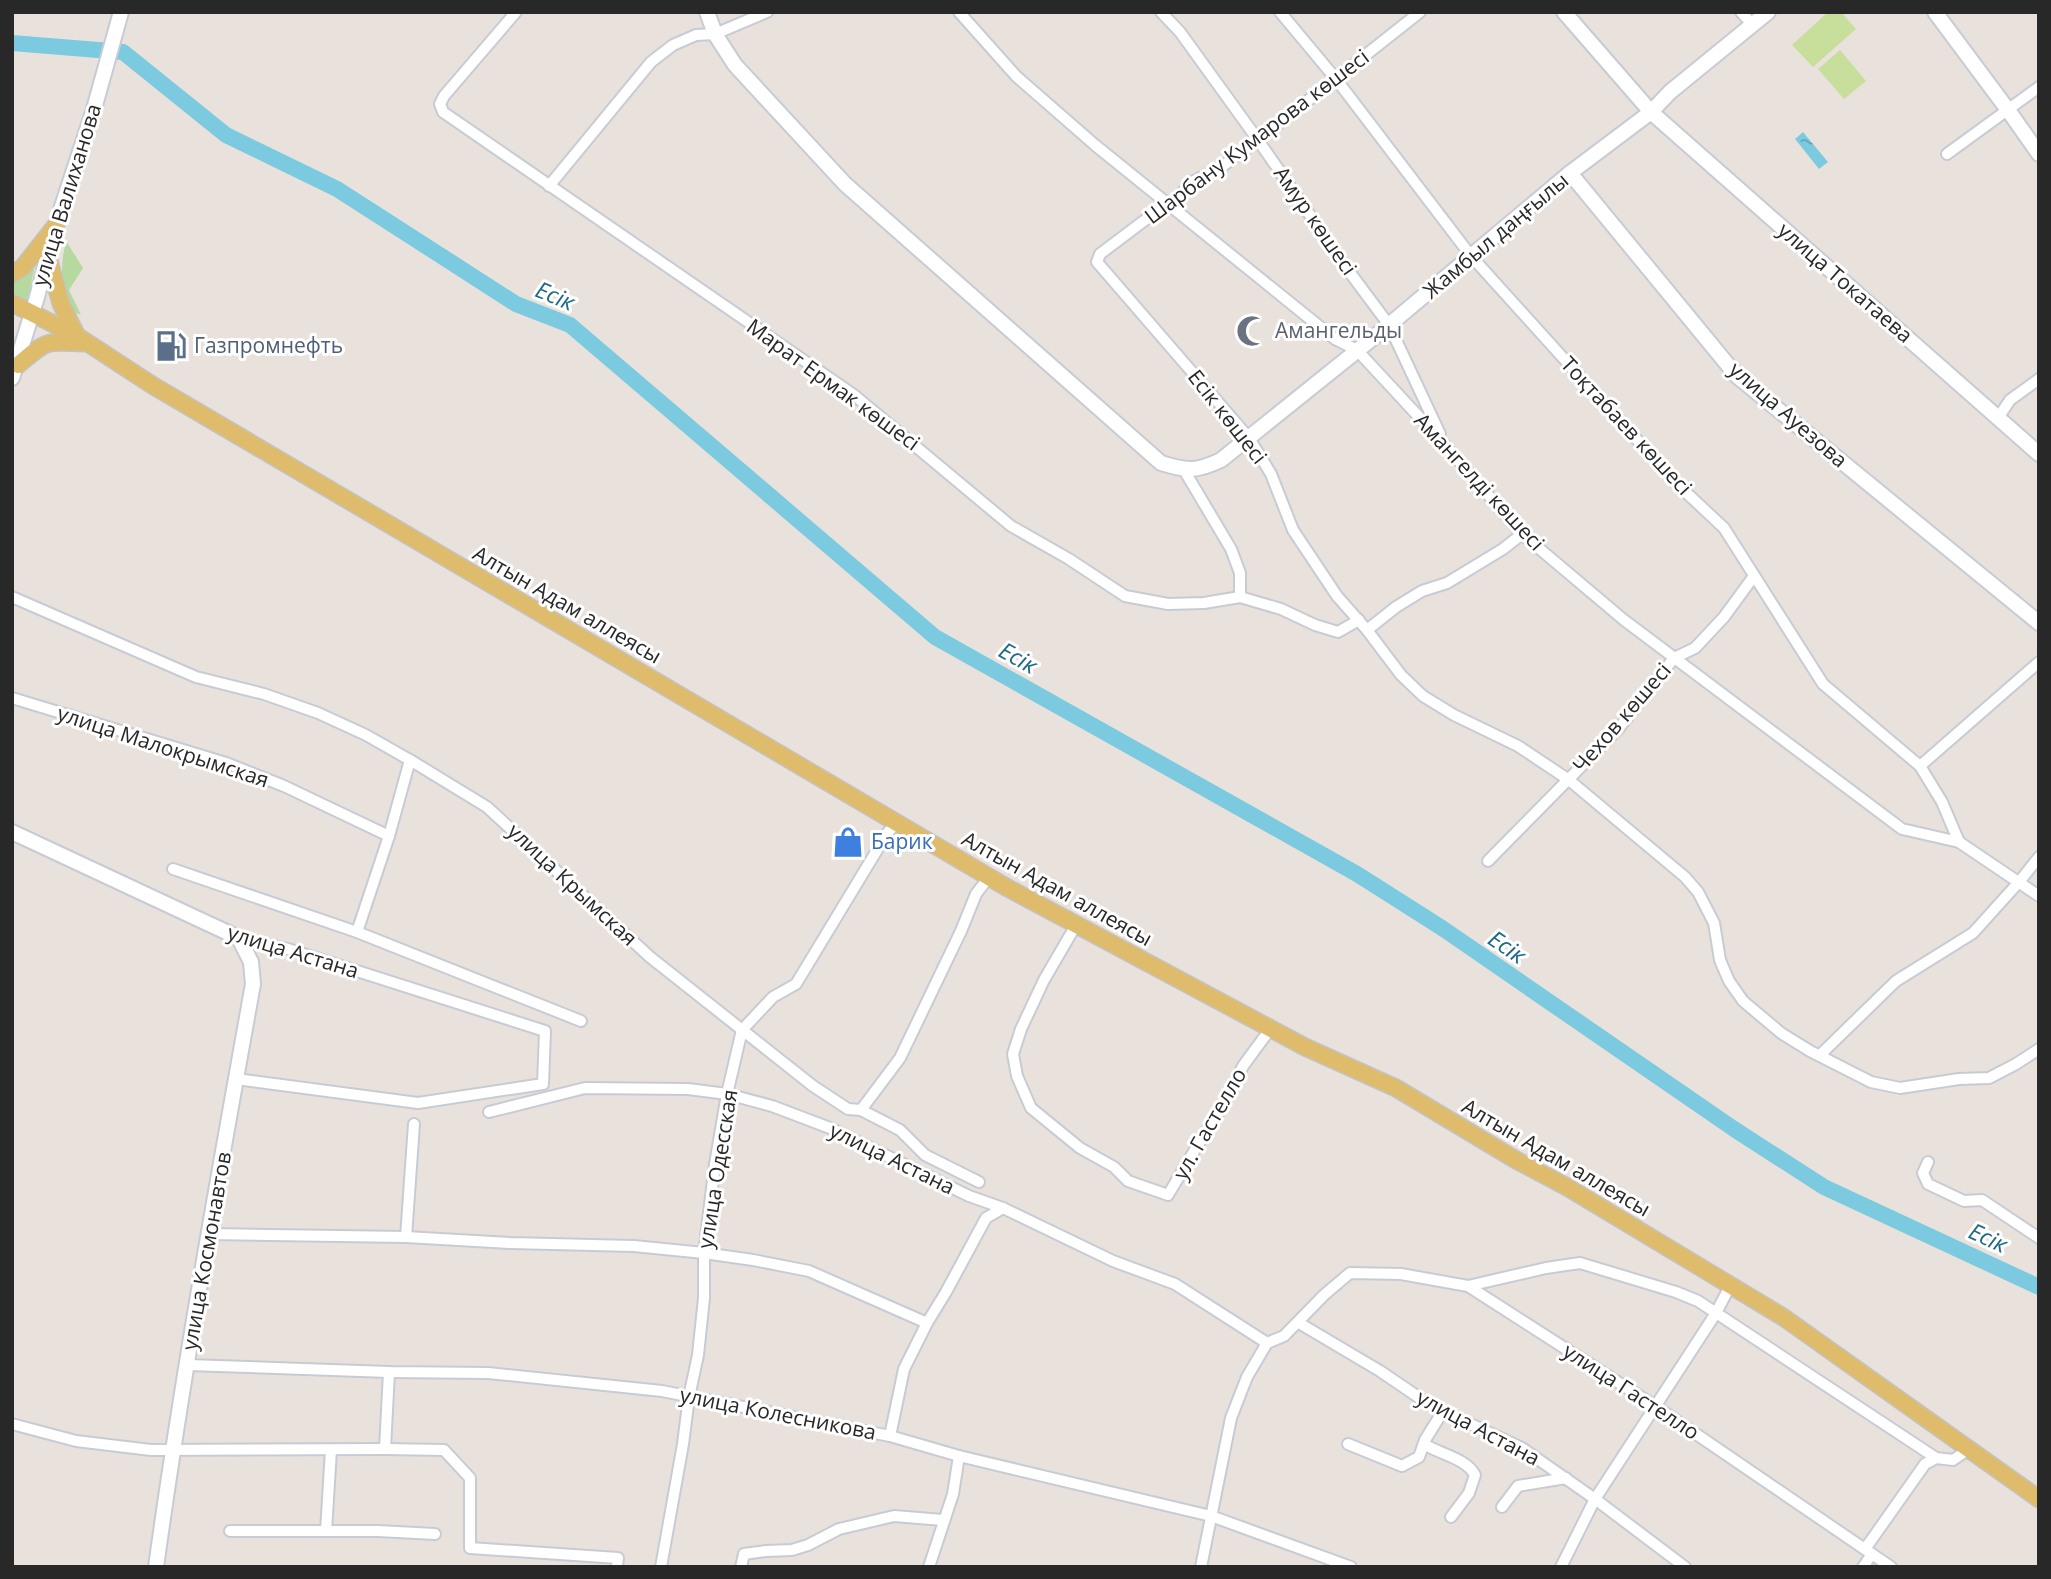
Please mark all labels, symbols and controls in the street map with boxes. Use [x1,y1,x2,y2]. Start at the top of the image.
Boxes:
street label: Шарбану Кумарова көшесі [1139,43,1374,230]
street label: улица Валиханова [25,100,107,289]
street label: Амур көшесі [1268,160,1364,280]
street label: Жамбыл даңғылы [1417,166,1574,304]
street label: улица Токатаева [1772,216,1919,349]
water label: Есік [531,273,581,318]
street label: Марат Ермак көшесі [741,312,926,457]
mosque icon: Амангельды [1235,314,1269,348]
place label: Амангельды [1275,316,1402,344]
fuel station icon: Газпромнефть [154,329,188,363]
place label: Газпромнефть [194,331,343,359]
street label: Тоқтабаев көшесі [1555,350,1698,501]
street label: улица Ауезова [1724,355,1854,473]
street label: Есік көшесі [1182,363,1273,469]
street label: Амангелді көшесі [1409,406,1551,556]
street label: Алтын Адам аллеясы [468,539,667,670]
water label: Есік [994,634,1045,682]
street label: Чехов көшесі [1566,657,1677,778]
street label: улица Малокрымская [54,699,273,793]
street label: улица Крымская [502,817,644,952]
street label: Алтын Адам аллеясы [957,824,1158,952]
shop icon: Барик [831,825,865,859]
place label: Барик [871,827,933,855]
street label: улица Астана [224,918,362,984]
water label: Есік [1482,922,1534,971]
street label: ул. Гастелло [1166,1063,1252,1184]
street label: улица Одесская [691,1087,743,1250]
street label: Алтын Адам аллеясы [1457,1092,1656,1223]
street label: улица Астана [825,1116,960,1200]
street label: улица Космонавтов [175,1149,237,1352]
water label: Есік [1964,1214,2015,1261]
street label: улица Гастелло [1558,1337,1705,1446]
street label: улица Колесникова [678,1380,879,1446]
street label: улица Астана [1412,1383,1545,1471]

